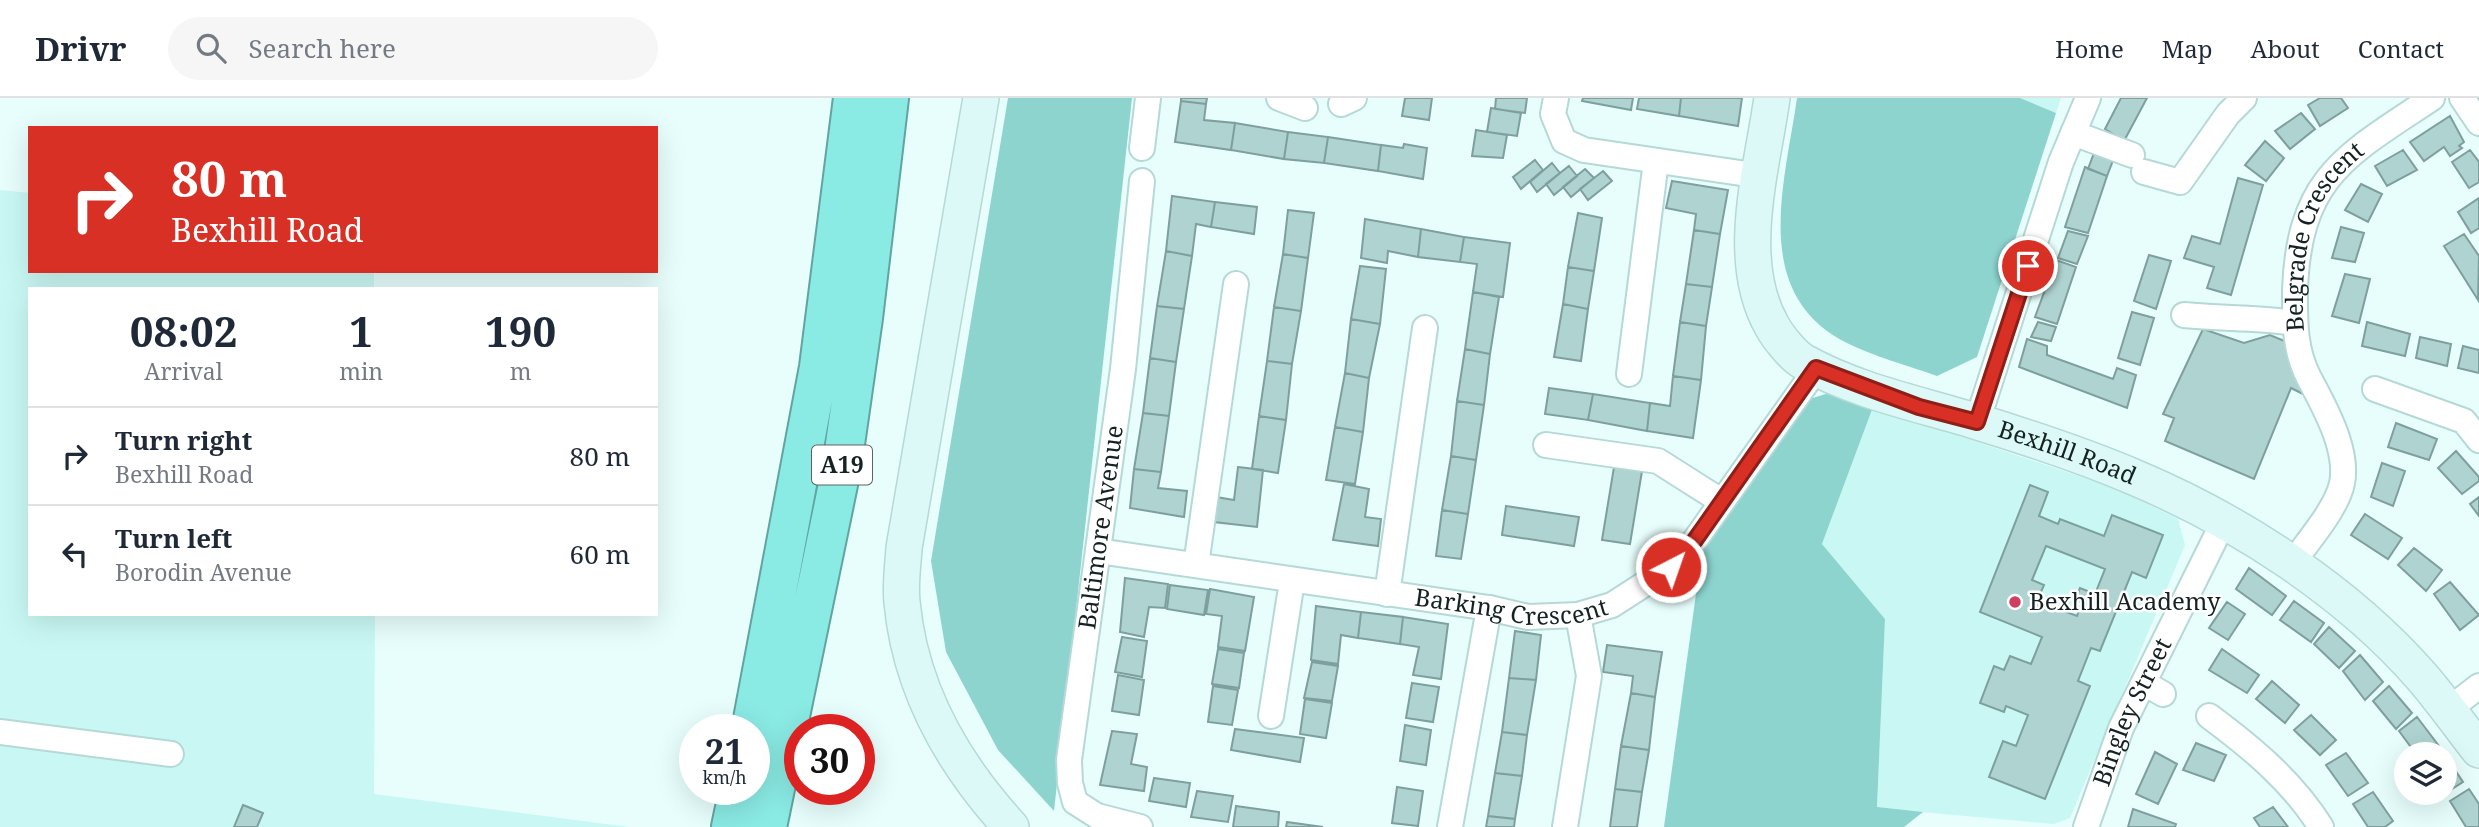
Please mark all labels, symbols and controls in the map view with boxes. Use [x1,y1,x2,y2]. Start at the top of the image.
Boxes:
search box [168,17,658,80]
text: Drivr [35,26,126,71]
icon: search [192,29,230,67]
text: Search here [248,30,396,66]
text: Home [2055,32,2124,65]
text: Map [2162,32,2213,65]
text: About [2251,32,2320,65]
text: Contact [2358,32,2444,65]
street label: Belgrade Crescent [2277,133,2370,333]
text: 80 m [171,145,287,211]
icon: right [56,154,147,245]
text: Bexhill Road [171,208,363,251]
pin [1998,236,2058,296]
icon: arrive [2009,247,2047,285]
text: 08:02 [130,302,237,359]
text: 1 [349,302,373,359]
text: 190 [485,302,556,359]
text: Arrival [144,355,223,387]
text: min [339,355,383,387]
text: m [510,355,531,387]
street label: Bexhill Road [1994,411,2142,491]
text: Turn right [115,422,252,458]
street label: Baltimore Avenue [1069,423,1130,631]
icon: right [56,437,94,475]
text: 80 m [570,438,630,474]
road number: A19 [812,446,872,484]
text: Bexhill Road [115,458,253,490]
text: Turn left [115,520,232,556]
position arrow [1634,530,1708,604]
icon: left [56,535,94,573]
text: 60 m [570,536,630,572]
text: Borodin Avenue [115,556,292,588]
street label: Barking Crescent [1413,579,1611,632]
place label: Bexhill Academy [2029,584,2221,617]
marker: Bexhill Academy [2007,594,2023,610]
street label: Bingley Street [2084,632,2178,790]
speed limit sign: 30 [784,714,875,805]
text: 21 [705,727,744,774]
map controls [2394,742,2457,805]
button: layers [2394,742,2457,805]
text: km/h [702,765,747,789]

